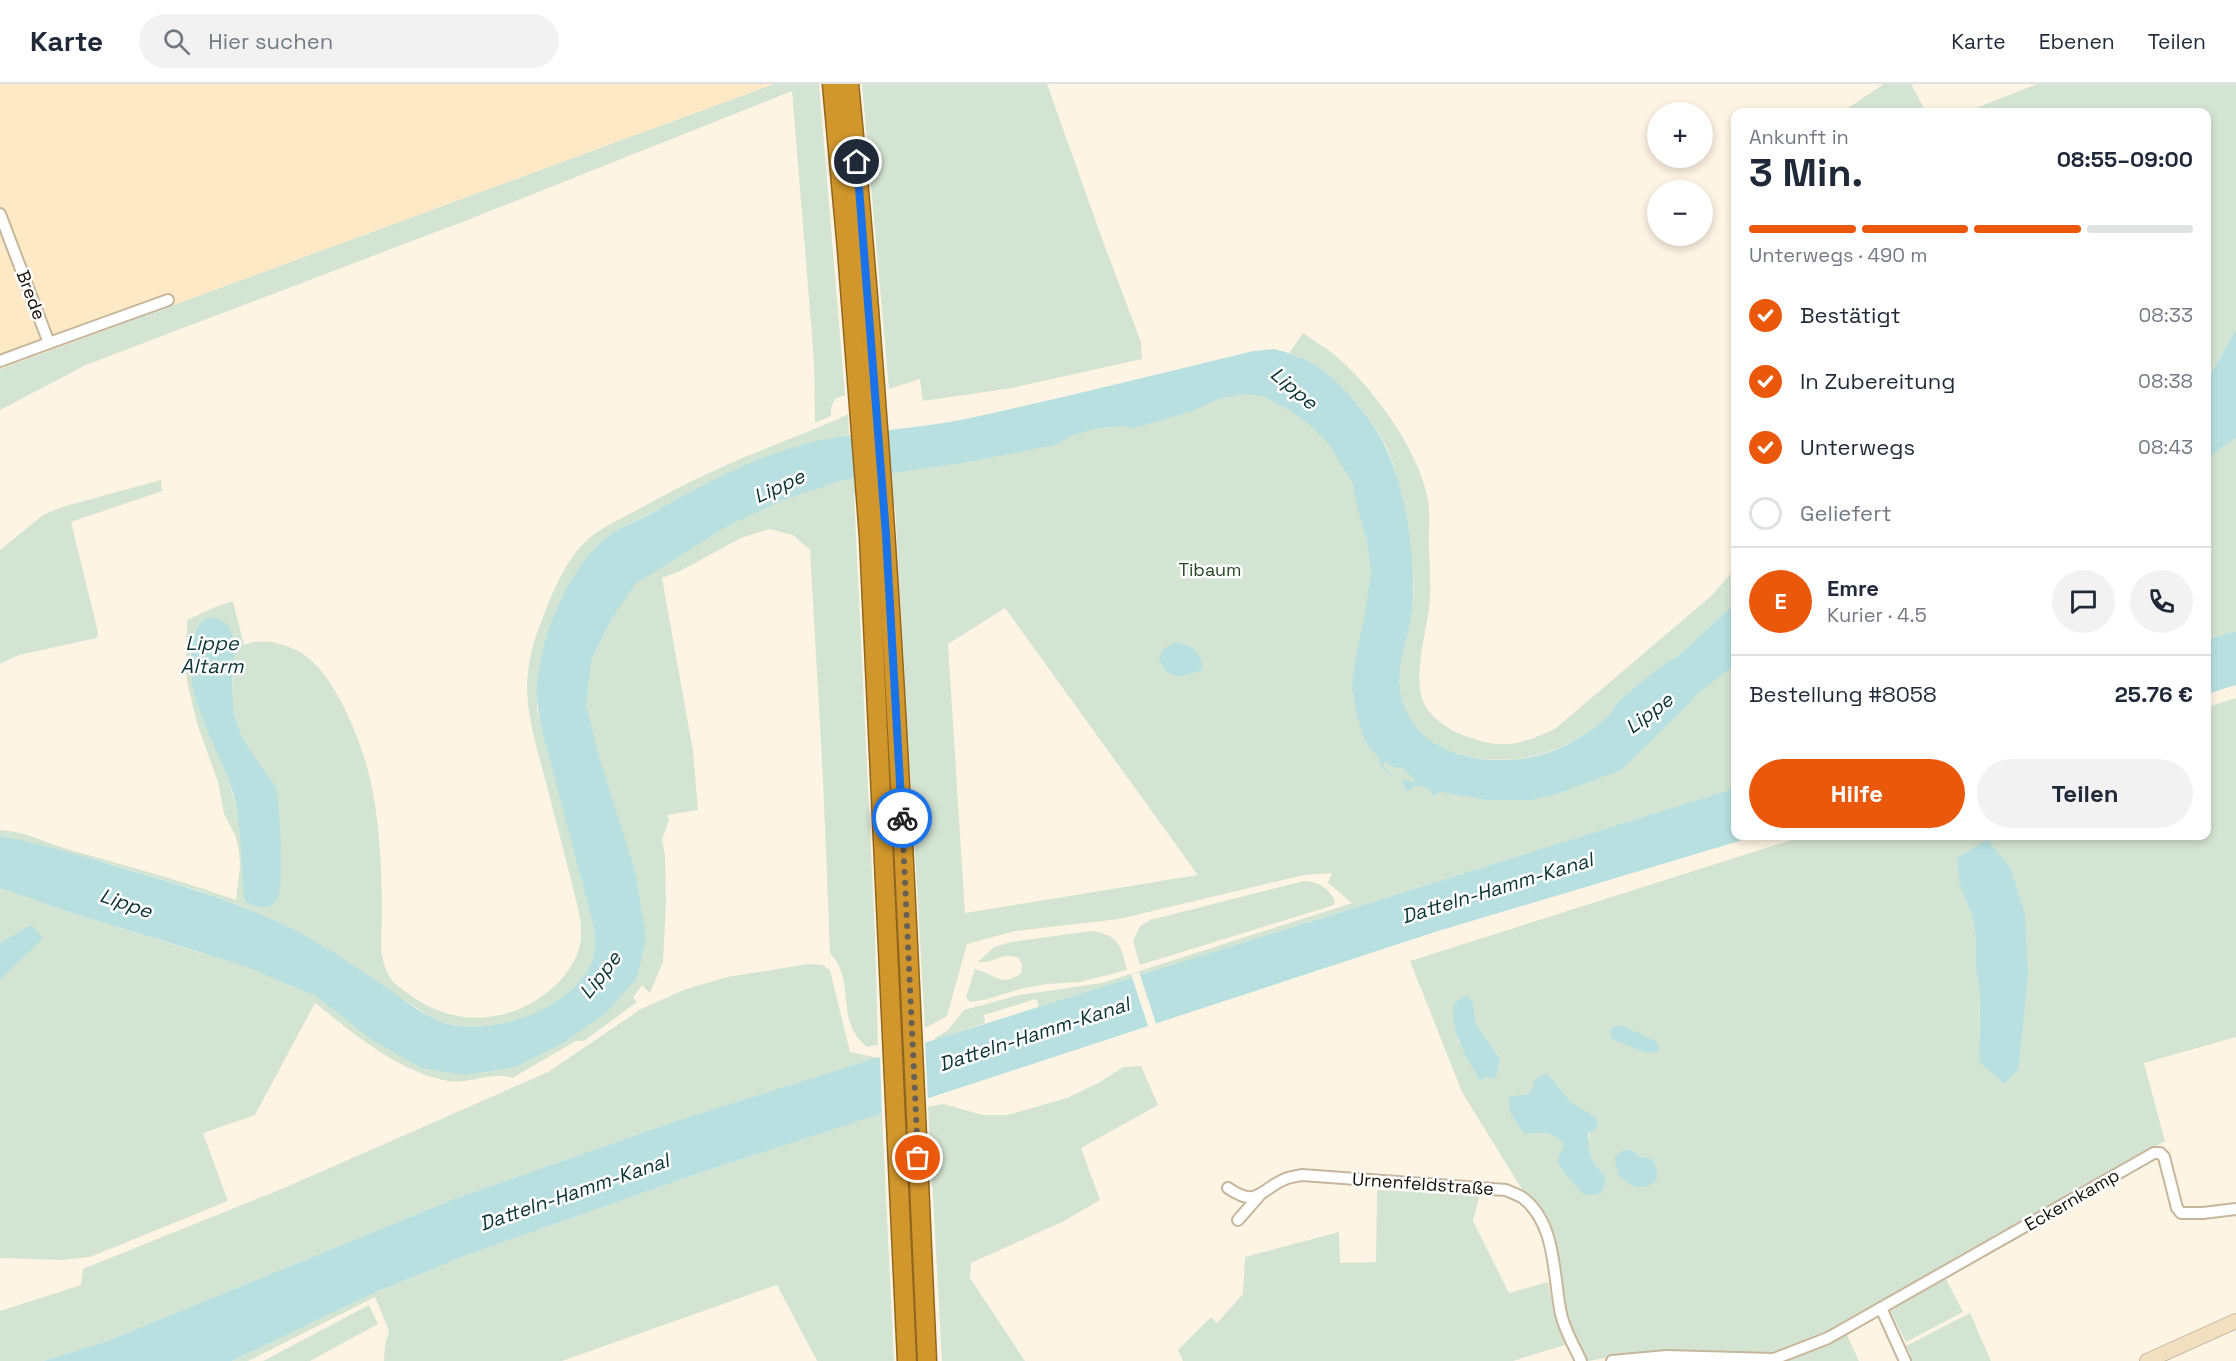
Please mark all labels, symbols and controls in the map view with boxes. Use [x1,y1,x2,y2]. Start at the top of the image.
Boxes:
search box [139,14,559,68]
text: Karte [30,23,103,59]
icon: search [160,25,193,58]
text: Hier suchen [208,27,333,55]
text: Karte [1951,28,2006,55]
text: Ebenen [2039,28,2115,55]
text: Teilen [2148,28,2206,55]
map controls [1647,102,1713,246]
button: + [1647,102,1713,168]
text: Ankunft in [1749,124,1849,150]
pin [831,136,882,187]
icon: home [840,145,873,178]
text: 08:55–09:00 [2057,145,2193,173]
text: 3 Min. [1749,148,1863,197]
button: − [1647,180,1713,246]
text: Unterwegs · 490 m [1749,242,1927,268]
street label: Brede [12,267,51,323]
icon: check [1749,299,1782,332]
text: Bestätigt [1800,301,1901,329]
text: 08:33 [2139,302,2193,328]
water label: Lippe [1265,361,1324,416]
icon: check [1749,365,1782,398]
text: In Zubereitung [1800,367,1955,395]
text: 08:38 [2138,368,2193,394]
icon: check [1749,431,1782,464]
text: Unterwegs [1800,433,1915,461]
text: 08:43 [2138,434,2193,460]
water label: Lippe [749,462,810,509]
text: Geliefert [1800,499,1892,527]
park label: Tibaum [1178,558,1242,581]
button: chat [2052,570,2115,633]
button: phone [2130,570,2193,633]
text: Emre [1827,574,1879,602]
text: E [1774,587,1787,615]
text: Kurier · 4.5 [1827,602,1927,628]
water label: Lippe Altarm [181,630,244,679]
text: Bestellung #8058 [1749,680,1937,708]
text: 25.76 € [2115,680,2193,708]
water label: Lippe [1620,686,1679,739]
button: Hilfe [1749,759,1965,828]
button: Teilen [1977,759,2193,828]
courier [872,788,932,848]
icon: bike [886,802,919,835]
water label: Datteln-Hamm-Kanal [1398,846,1598,930]
water label: Lippe [97,882,157,924]
water label: Lippe [573,945,627,1004]
water label: Datteln-Hamm-Kanal [935,990,1135,1077]
pin [892,1132,943,1183]
icon: bag [901,1141,934,1174]
water label: Datteln-Hamm-Kanal [476,1147,674,1237]
street label: Eckernkamp [2020,1163,2123,1236]
street label: Urnenfeldstraße [1352,1167,1495,1200]

